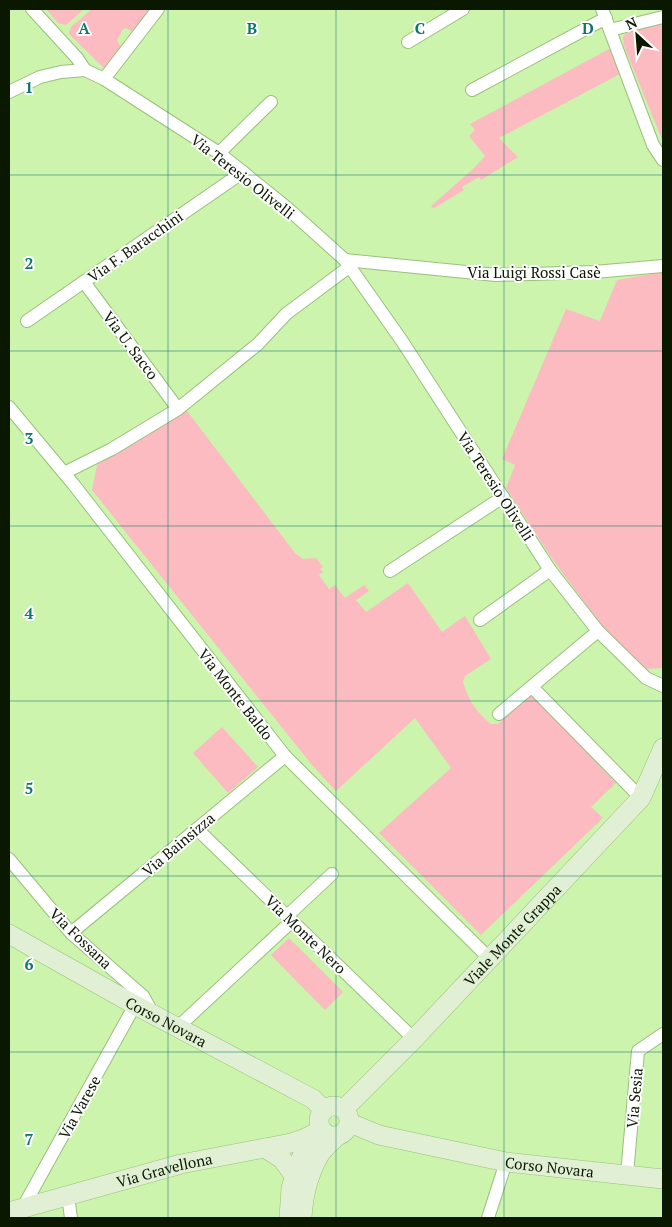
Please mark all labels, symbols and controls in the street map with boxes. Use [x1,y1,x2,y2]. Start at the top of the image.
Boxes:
north arrow [612,10,662,60]
text: N [622,12,640,34]
text: A [78,17,90,39]
text: B [247,17,257,39]
text: C [415,17,425,39]
text: D [582,17,594,39]
text: 1 [24,76,34,98]
street label: Via Teresio Olivelli [187,129,299,223]
street label: Via F. Baracchini [83,206,187,286]
text: 2 [24,252,34,274]
street label: Via Luigi Rossi Casè [467,262,601,282]
street label: Via U. Sacco [99,307,163,383]
text: 3 [24,427,34,449]
street label: Via Teresio Olivelli [453,427,539,545]
text: 4 [24,602,34,624]
street label: Via Monte Baldo [194,644,278,744]
text: 5 [24,777,34,799]
street label: Via Bainsizza [137,807,219,880]
street label: Viale Monte Grappa [459,879,565,990]
street label: Via Monte Nero [261,890,351,978]
street label: Via Fossana [45,903,117,973]
text: 6 [24,953,34,975]
street label: Corso Novara [122,992,211,1051]
street label: Via Sesia [621,1067,647,1129]
street label: Via Varese [53,1072,105,1142]
text: 7 [24,1128,34,1150]
street label: Via Gravellona [114,1148,214,1192]
street label: Corso Novara [504,1152,595,1182]

